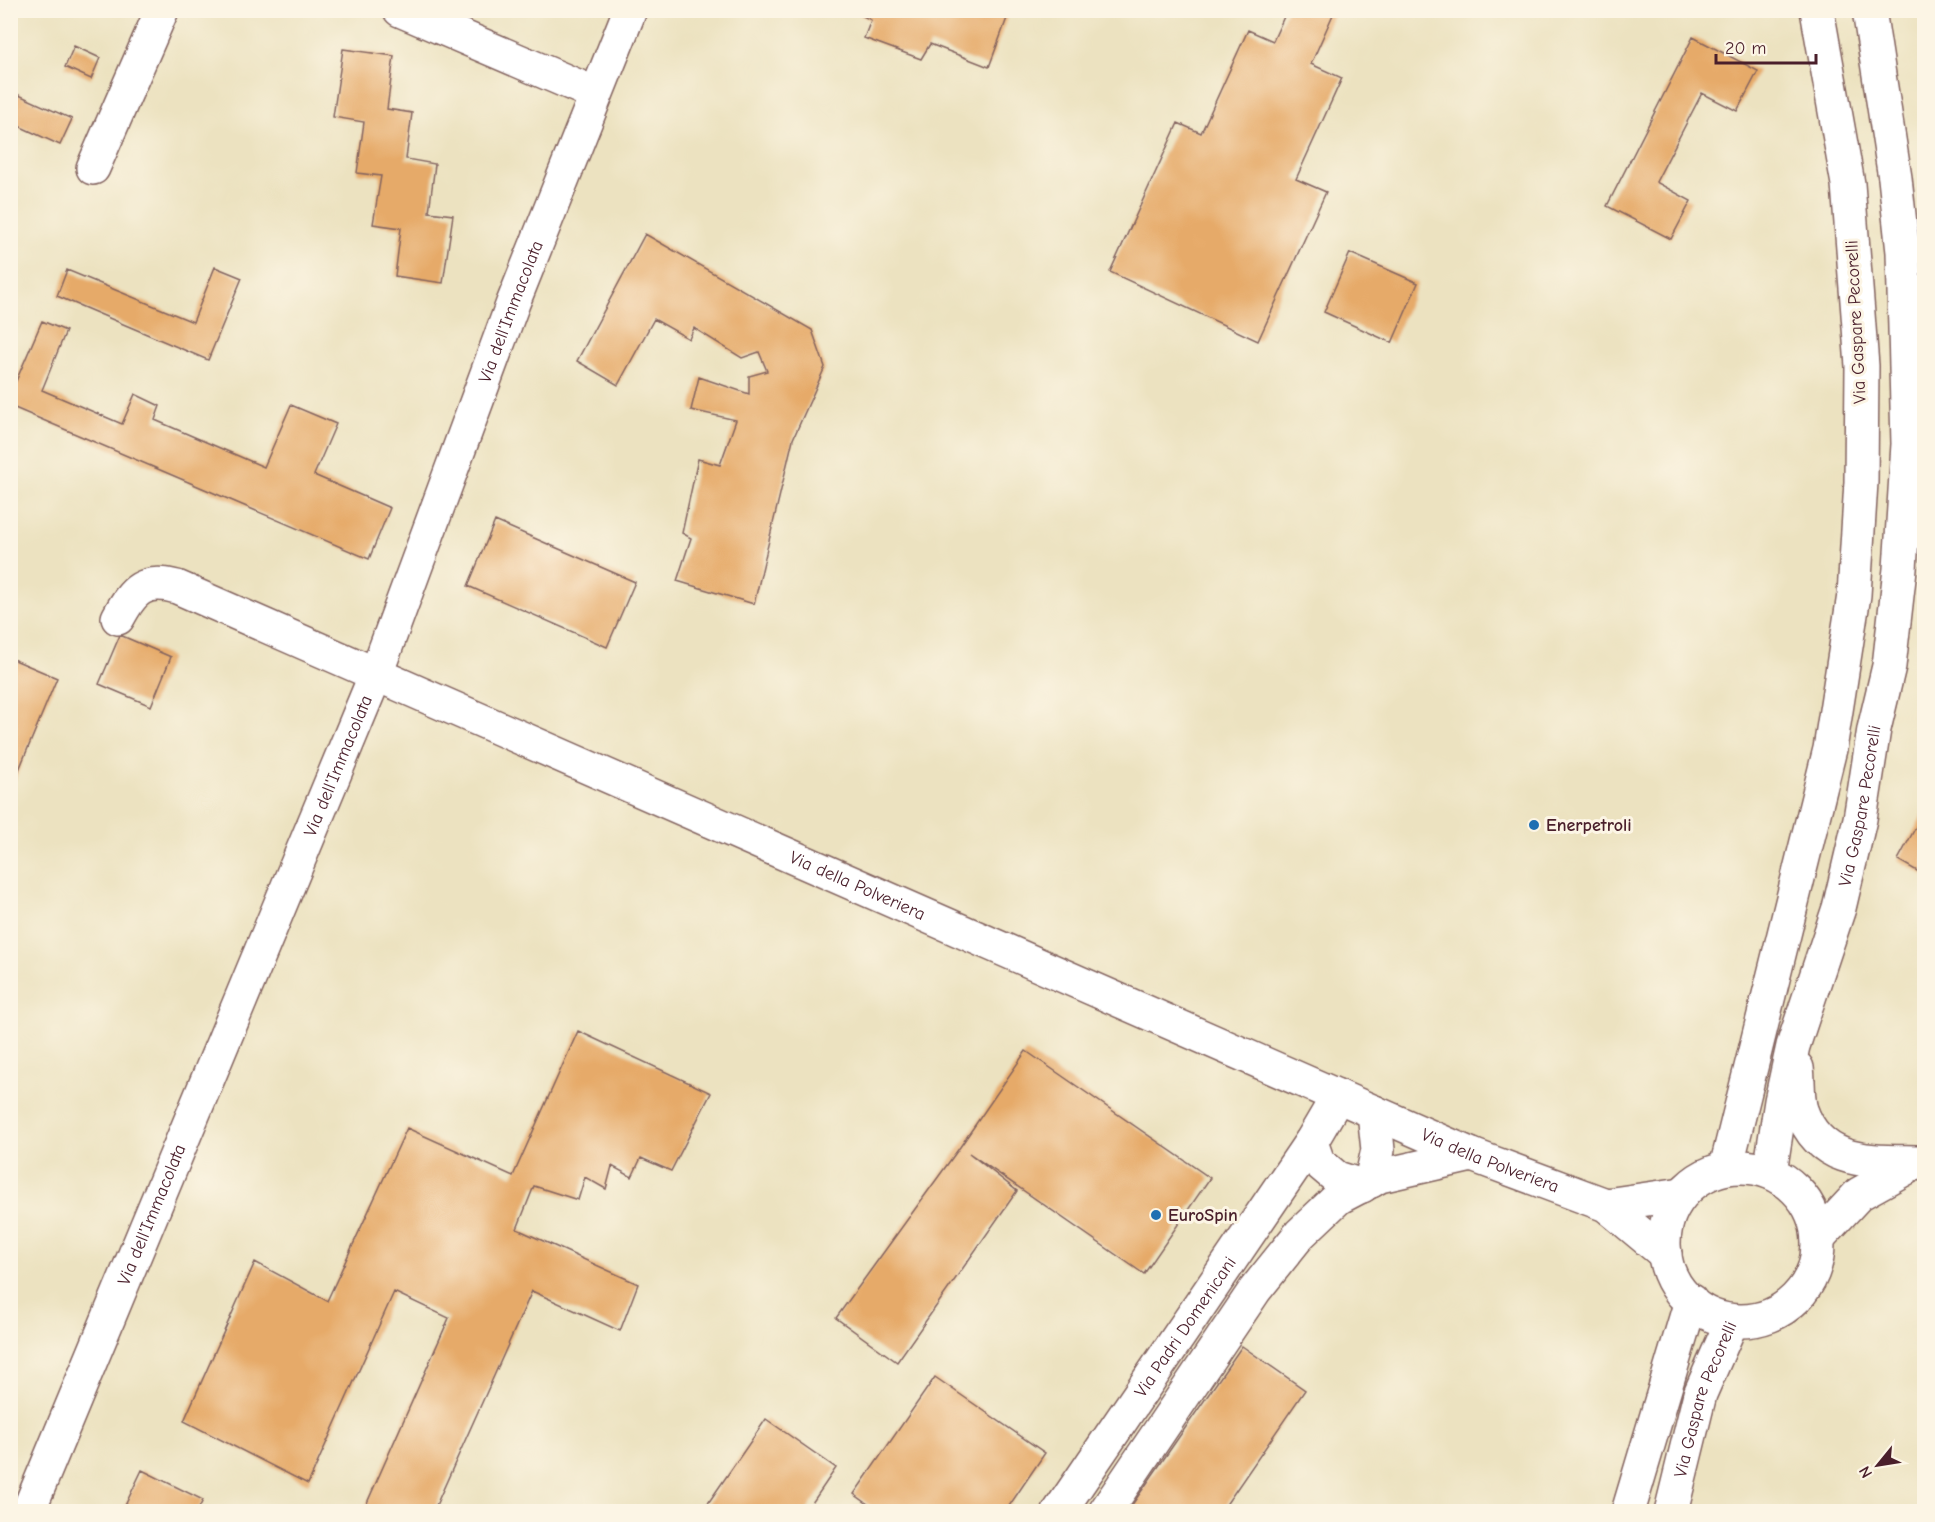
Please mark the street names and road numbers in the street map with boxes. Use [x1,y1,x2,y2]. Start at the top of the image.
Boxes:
street label: Via dell'Immacolata [474,237,547,386]
street label: Via Gaspare Pecorelli [1841,240,1871,404]
street label: Via dell'Immacolata [299,692,376,839]
street label: Via Gaspare Pecorelli [1834,723,1885,889]
street label: Via della Polveriera [786,847,929,924]
street label: Via della Polveriera [1418,1124,1562,1197]
street label: Via dell'Immacolata [113,1141,190,1288]
street label: Via Padri Domenicani [1130,1253,1240,1401]
street label: Via Gaspare Pecorelli [1669,1318,1741,1479]

